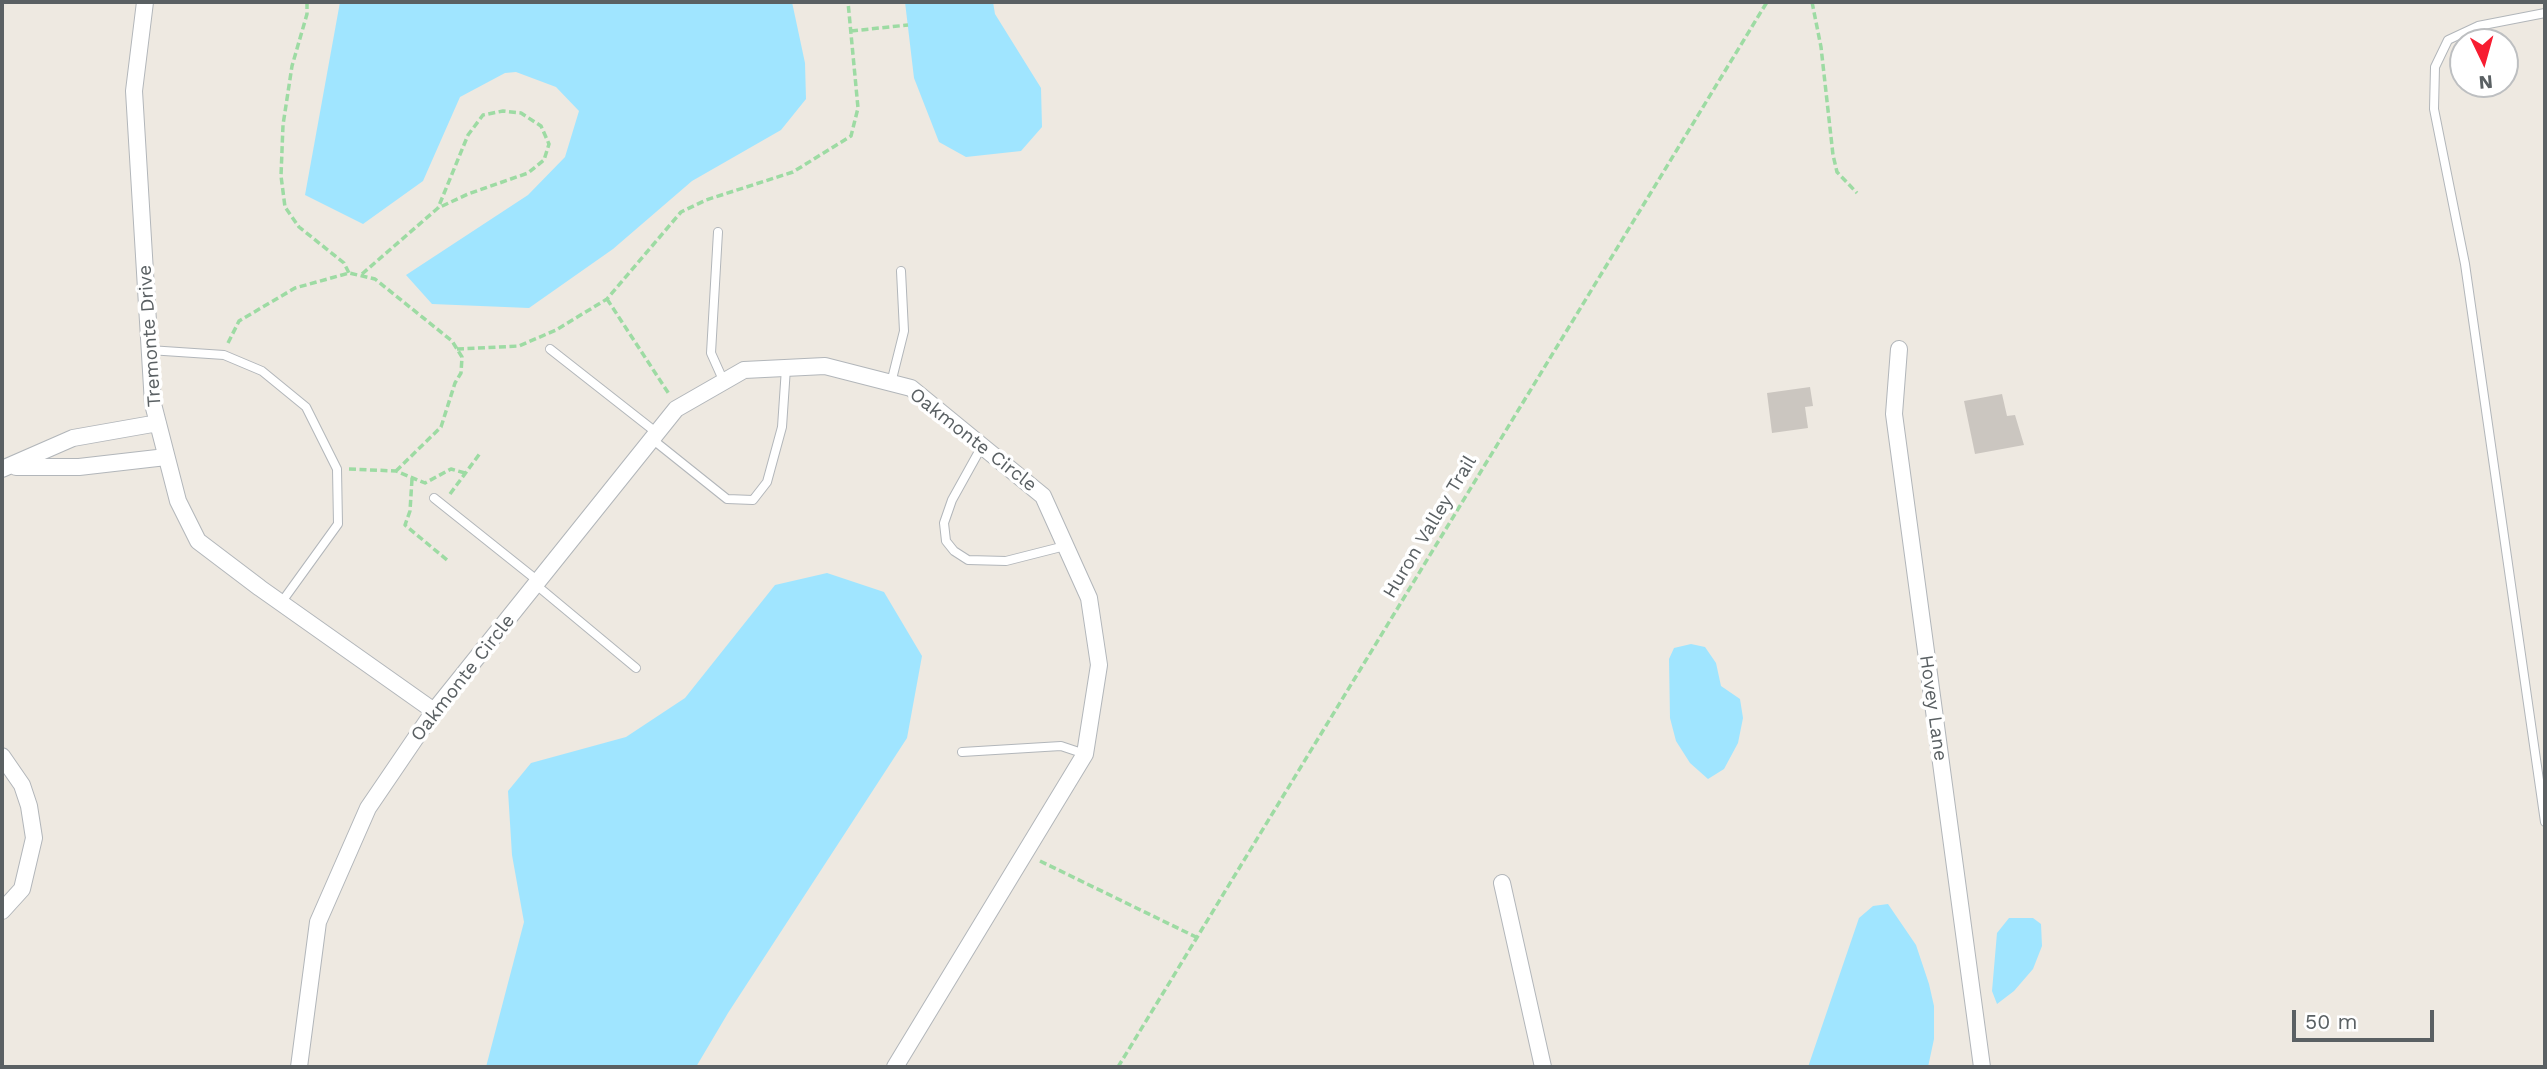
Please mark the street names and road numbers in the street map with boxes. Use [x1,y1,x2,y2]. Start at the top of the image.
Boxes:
street label: Tremonte Drive [134,264,166,408]
street label: Oakmonte Circle [905,383,1041,497]
street label: Huron Valley Trail [1378,452,1482,602]
street label: Oakmonte Circle [406,610,520,746]
street label: Hovey Lane [1914,654,1952,762]

